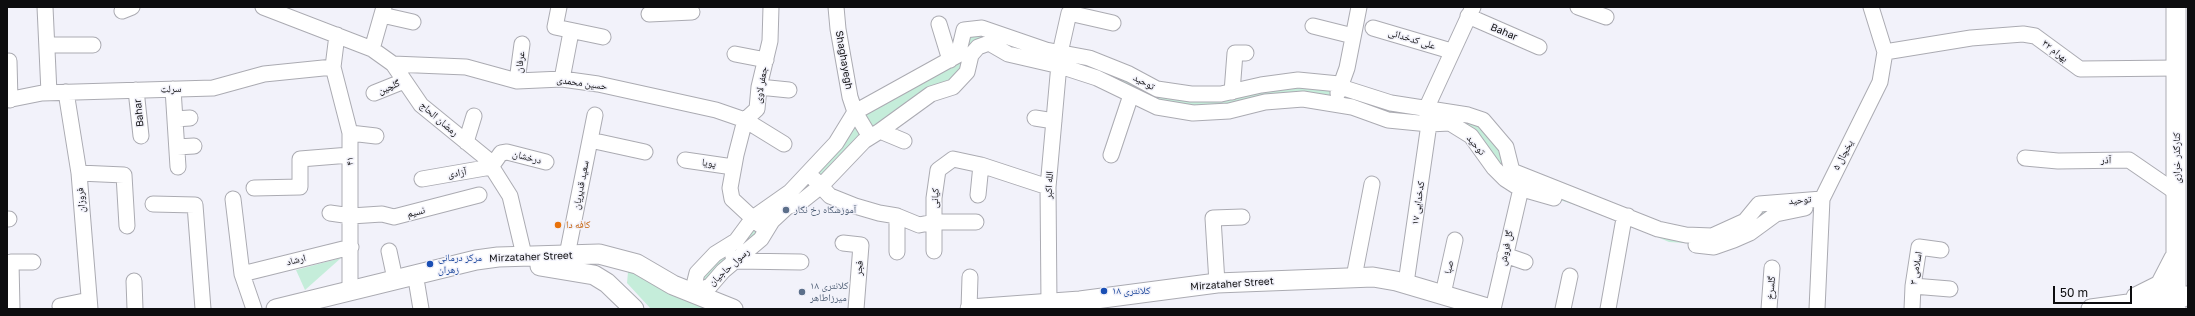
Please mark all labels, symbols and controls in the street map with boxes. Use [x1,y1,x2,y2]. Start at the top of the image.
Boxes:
street label: Bahar [1489,21,1519,43]
street label: علی کدخدائی [1387,26,1437,52]
street label: Shaghayegh [833,30,855,90]
street label: بهرام ۳۲ [2040,37,2070,65]
street label: عرفان [513,50,527,74]
street label: جعفر لاوی [752,66,770,104]
street label: توحید [1131,71,1157,93]
street label: حسین محمدی [556,73,608,93]
street label: گلچین [376,77,402,97]
street label: سرلت [160,83,182,95]
street label: Bahar [132,98,146,128]
street label: رمضان الحاج [417,99,461,139]
street label: توحید [1464,132,1488,158]
street label: کنارگذر خرازی [2171,132,2183,184]
street label: یخچال ۵ [1830,138,1856,172]
street label: درخشان [511,148,543,166]
street label: آذر [2101,154,2111,166]
street label: ۴۱ [344,156,356,166]
street label: پویا [701,156,717,170]
street label: سعید قدیریان [570,159,592,211]
street label: آزادی [447,166,467,180]
street label: الله اکبر [1042,171,1056,199]
street label: کدخدایی ۱۷ [1409,180,1427,226]
street label: فروزان [74,187,88,213]
street label: کیانی [928,188,942,208]
street label: توحید [1788,193,1812,207]
street label: نسیم [406,204,426,220]
place label: آموزشگاه رخ نگار [794,204,856,216]
marker: آموزشگاه رخ نگار [781,205,791,215]
place label: کافه دا [566,219,590,231]
marker: کافه دا [553,220,563,230]
street label: گل فروش [1496,229,1516,267]
street label: رسول حاجیان [706,246,752,288]
street label: Mirzataher Street [489,250,573,264]
street label: اسلامی ۳ [1907,250,1925,286]
street label: ارشاد [285,252,307,268]
place label: مرکز درمانی زهران [438,252,482,276]
marker: مرکز درمانی زهران [425,259,435,269]
street label: صبا [1442,259,1456,275]
street label: فجر [852,260,866,276]
street label: Mirzataher Street [1190,275,1274,293]
street label: گلسرخ [1764,276,1778,300]
scale bar [2055,278,2134,304]
place label: کلانتری ۱۸ میرزاطاهر [810,280,848,304]
place label: کلانتری ۱۸ [1112,285,1150,297]
text: 50 m [2060,285,2088,300]
marker: کلانتری ۱۸ [1099,286,1109,296]
marker: کلانتری ۱۸ میرزاطاهر [797,287,807,297]

